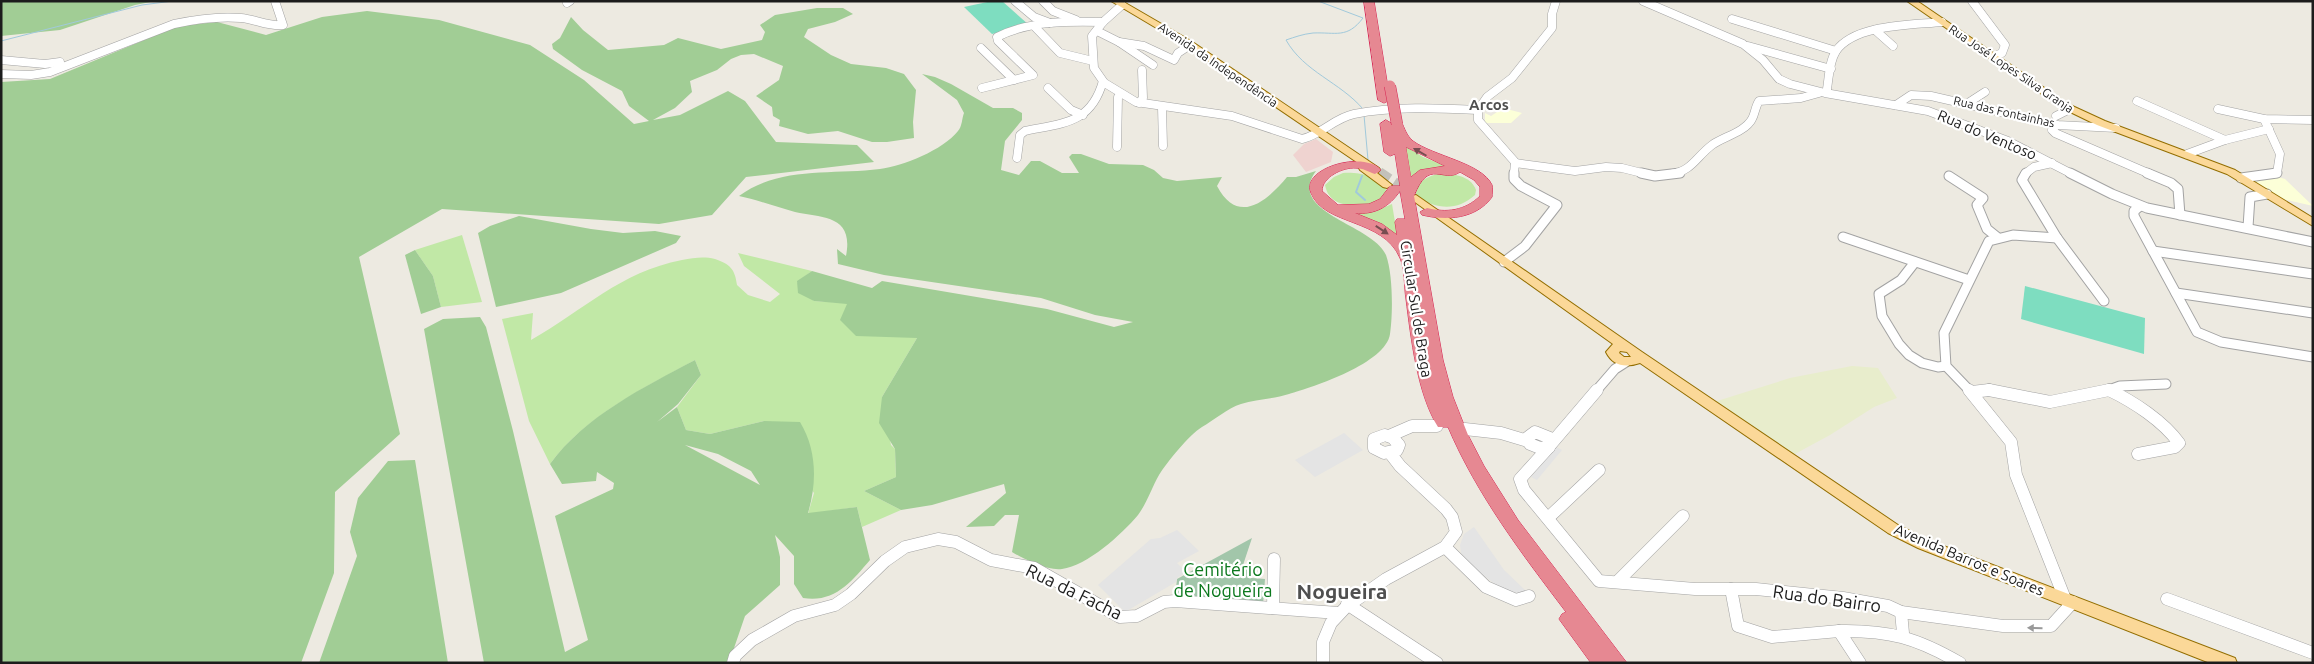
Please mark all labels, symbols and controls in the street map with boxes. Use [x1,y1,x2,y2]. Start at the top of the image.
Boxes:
street label: Avenida da Independência [1156,20,1280,109]
street label: Rua José Lopes Silva Granja [1947,22,2076,115]
street label: Rua das Fontainhas [1952,94,2056,129]
district label: Arcos [1469,96,1509,113]
street label: Rua do Ventoso [1935,106,2039,163]
one-way arrow [1412,148,1427,156]
one-way arrow [1375,225,1389,235]
street label: Circular Sul de Braga [1397,239,1436,379]
street label: Avenida Barros e Soares [1892,520,2047,599]
street label: Rua da Facha [1023,559,1126,623]
park label: Cemitério de Nogueira [1174,559,1272,600]
district label: Nogueira [1297,579,1387,603]
street label: Rua do Bairro [1772,581,1883,616]
one-way arrow [2027,623,2043,631]

